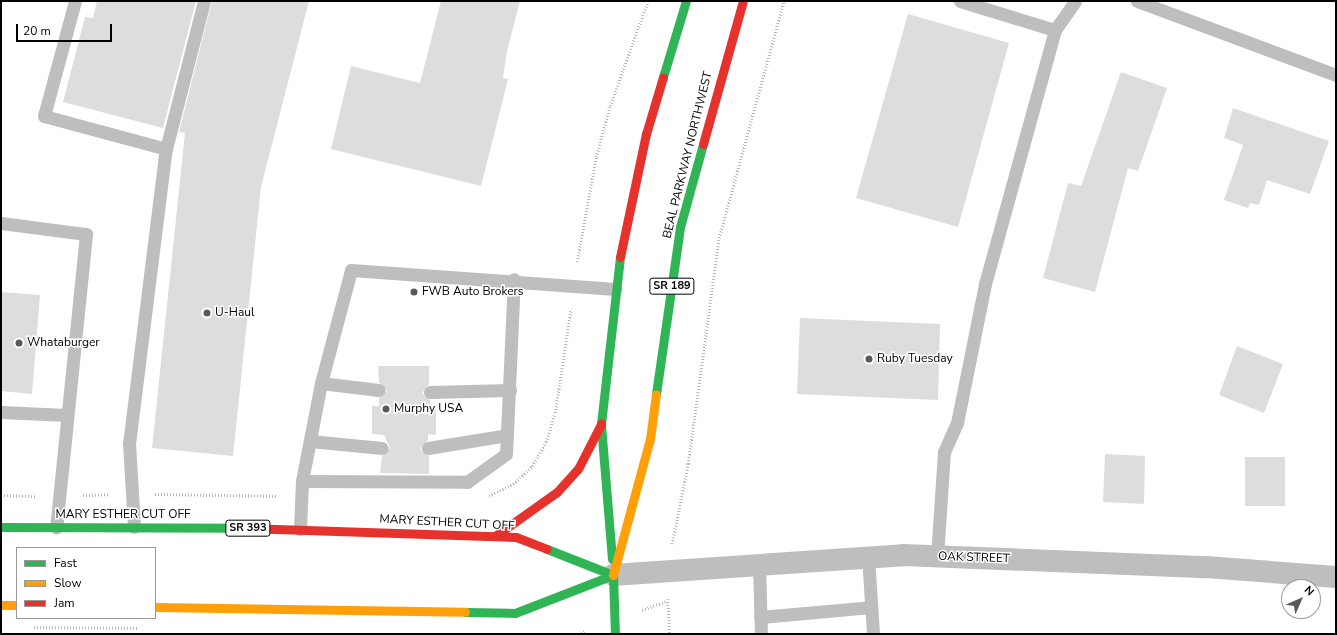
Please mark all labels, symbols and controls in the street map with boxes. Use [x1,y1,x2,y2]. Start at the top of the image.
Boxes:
scale bar [18,16,114,42]
text: 20 m [23,23,51,39]
street label: BEAL PARKWAY NORTHWEST [660,70,716,240]
road number: SR 189 [649,277,695,295]
place label: FWB Auto Brokers [422,285,524,299]
marker: FWB Auto Brokers [409,287,419,297]
place label: U-Haul [215,306,255,320]
marker: U-Haul [202,308,212,318]
place label: Whataburger [27,336,100,350]
marker: Whataburger [14,338,24,348]
place label: Ruby Tuesday [877,352,953,366]
marker: Ruby Tuesday [864,354,874,364]
place label: Murphy USA [394,402,463,416]
marker: Murphy USA [381,404,391,414]
street label: MARY ESTHER CUT OFF [55,508,191,522]
street label: MARY ESTHER CUT OFF [379,512,515,534]
road number: SR 393 [225,519,271,537]
legend [16,547,156,619]
street label: OAK STREET [938,550,1010,566]
text: Fast [54,555,77,571]
text: Slow [54,575,82,591]
north arrow [1281,579,1321,619]
text: N [1301,583,1317,599]
text: Jam [54,595,75,611]

